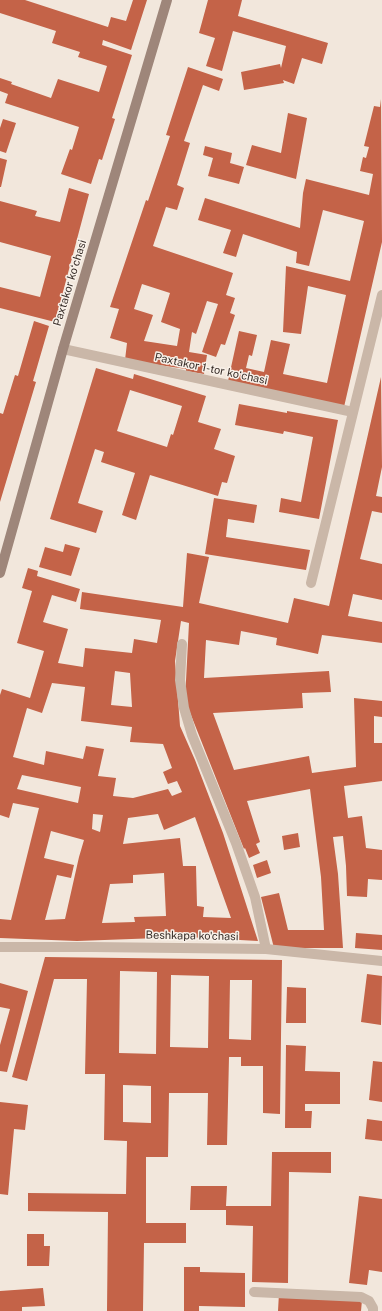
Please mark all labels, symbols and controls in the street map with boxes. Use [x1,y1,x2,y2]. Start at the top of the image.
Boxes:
street label: Paxtakor koʻchasi [51,238,89,328]
street label: Paxtakor 1-tor koʻchasi [153,351,269,387]
street label: Beshkapa ko'chasi [145,929,239,943]

